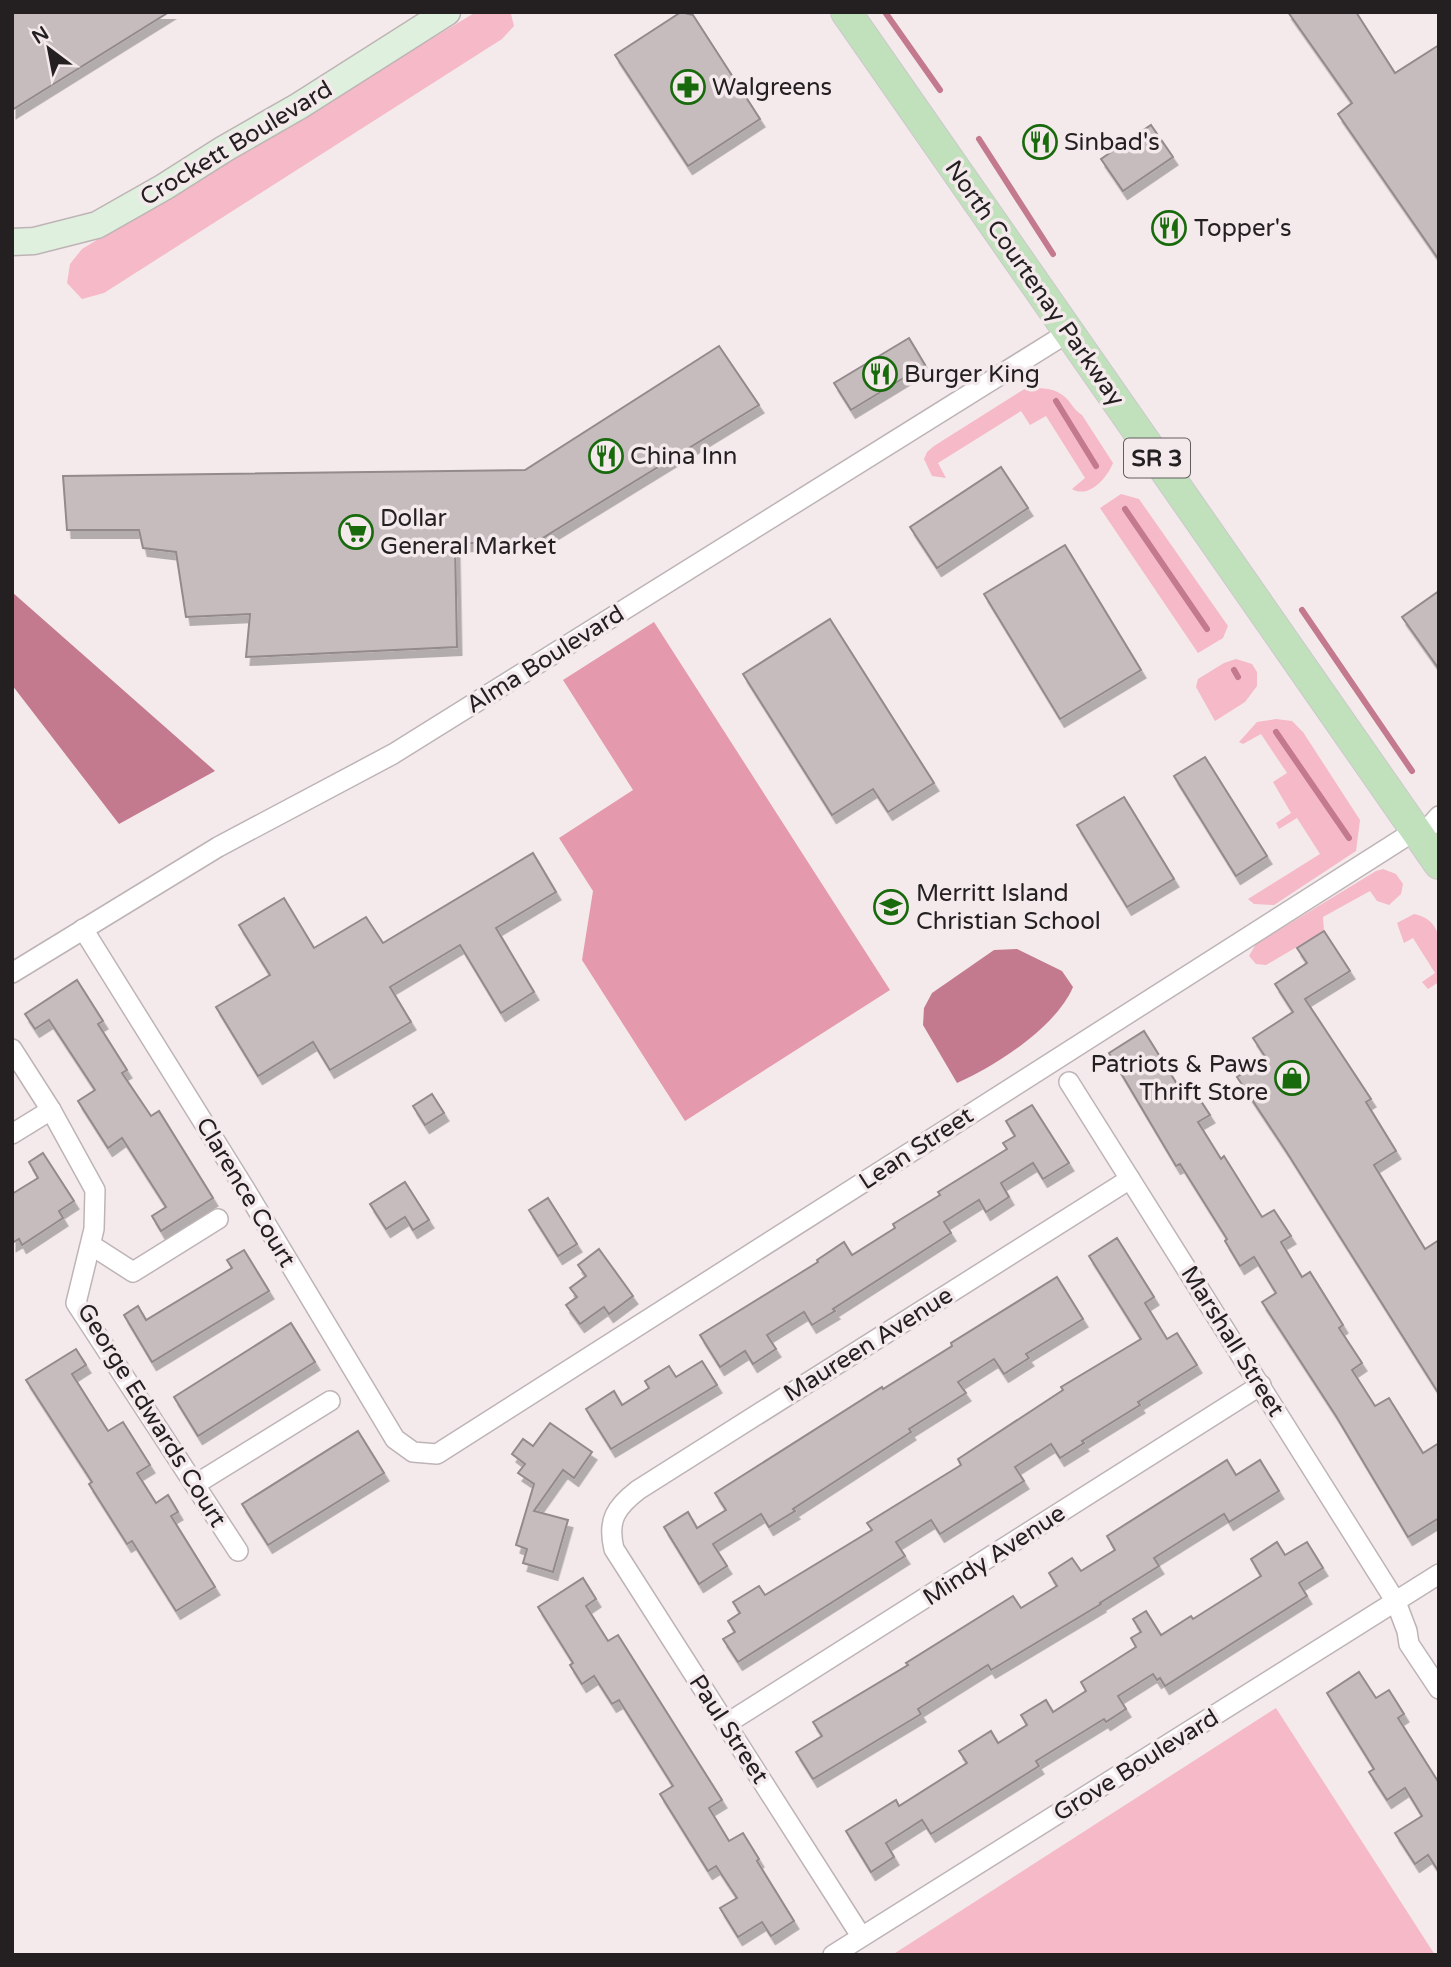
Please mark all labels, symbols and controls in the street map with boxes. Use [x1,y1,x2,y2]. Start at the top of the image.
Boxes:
north arrow [14,14,84,84]
text: N [28,22,53,49]
pharmacy icon: Walgreens [669,68,707,106]
place label: Walgreens [712,73,832,102]
street label: Crockett Boulevard [135,75,338,212]
restaurant icon: Sinbad's [1021,123,1059,161]
place label: Sinbad's [1064,128,1160,157]
street label: North Courtenay Parkway [939,155,1131,412]
restaurant icon: Topper's [1150,209,1188,247]
place label: Topper's [1194,214,1292,243]
restaurant icon: Burger King [861,355,899,393]
place label: Burger King [904,360,1040,389]
restaurant icon: China Inn [587,437,625,475]
road number: SR 3 [1124,438,1190,478]
place label: China Inn [630,442,737,471]
place label: Dollar General Market [380,504,556,561]
supermarket icon: Dollar General Market [337,513,375,551]
street label: Alma Boulevard [461,599,630,720]
place label: Merritt Island Christian School [916,879,1101,936]
school or university icon: Merritt Island Christian School [872,888,910,926]
place label: Patriots & Paws Thrift Store [1090,1050,1268,1107]
shop icon: Patriots & Paws Thrift Store [1273,1059,1311,1097]
street label: Lean Street [854,1101,979,1196]
street label: Clarence Court [189,1112,302,1272]
street label: Marshall Street [1175,1261,1291,1422]
street label: Maureen Avenue [778,1281,958,1408]
street label: George Edwards Court [71,1298,232,1532]
street label: Mindy Avenue [918,1499,1071,1612]
street label: Paul Street [683,1669,775,1789]
street label: Grove Boulevard [1048,1703,1224,1828]

